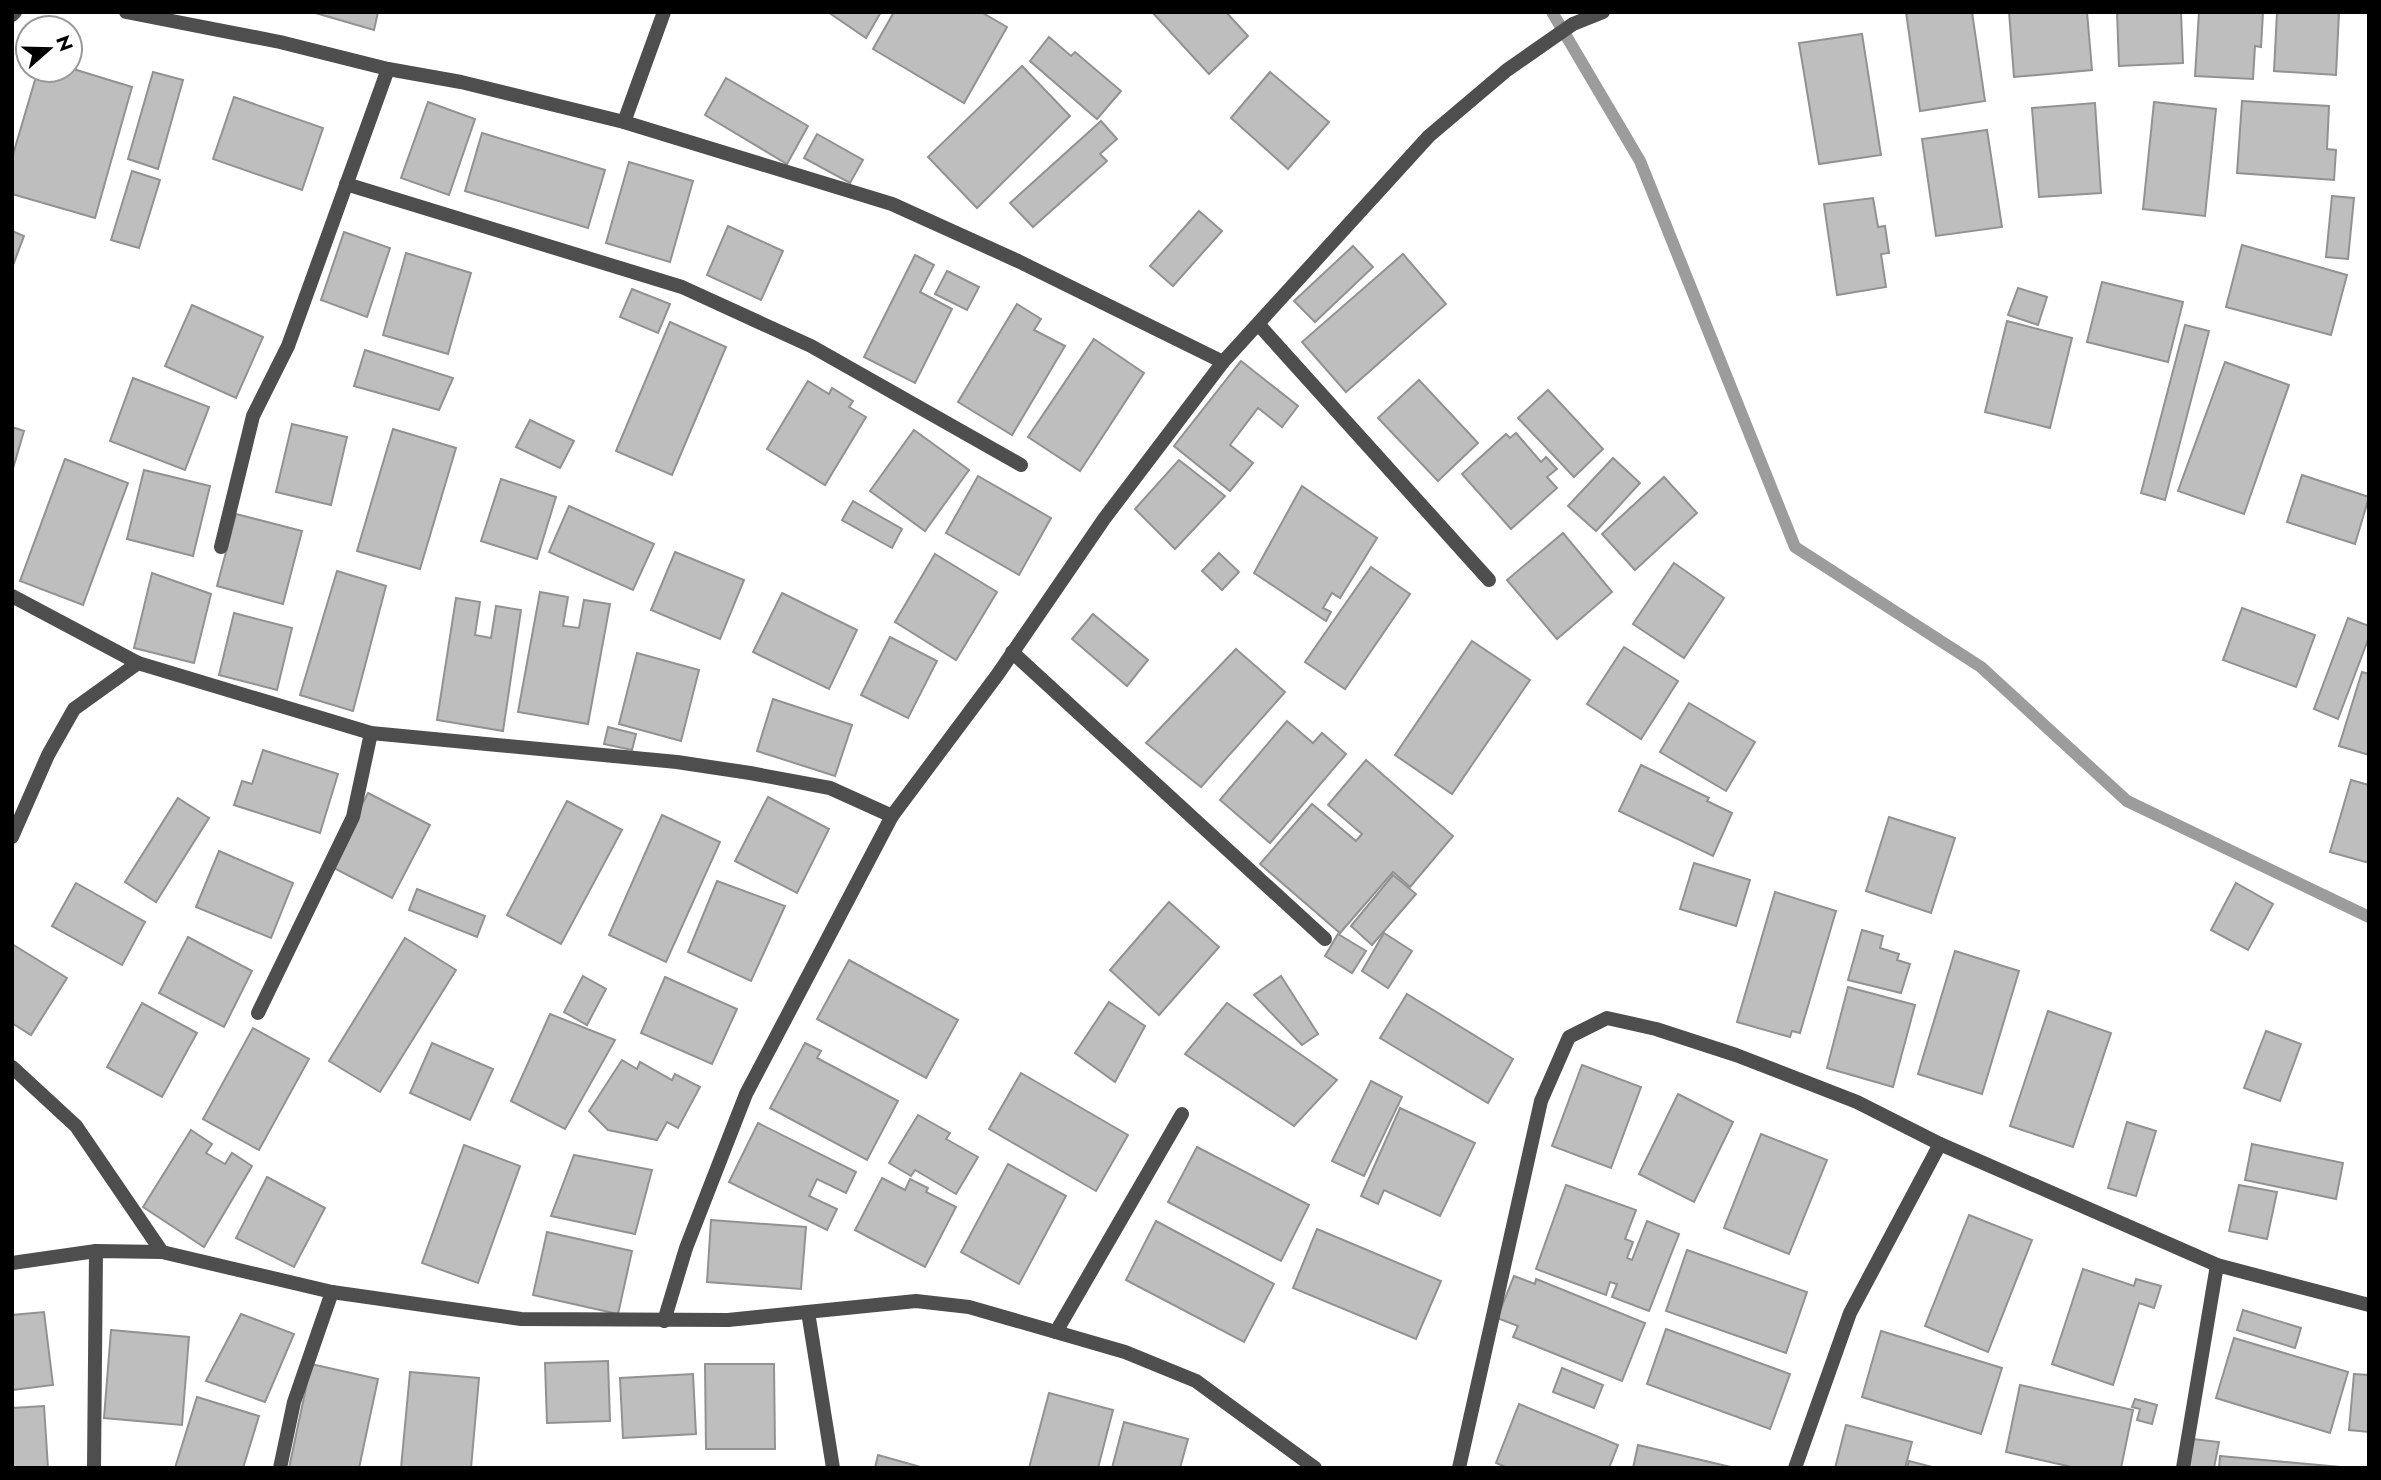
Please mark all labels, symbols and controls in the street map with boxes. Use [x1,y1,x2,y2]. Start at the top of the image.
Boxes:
north arrow [14,14,84,84]
text: N [49,32,80,55]

